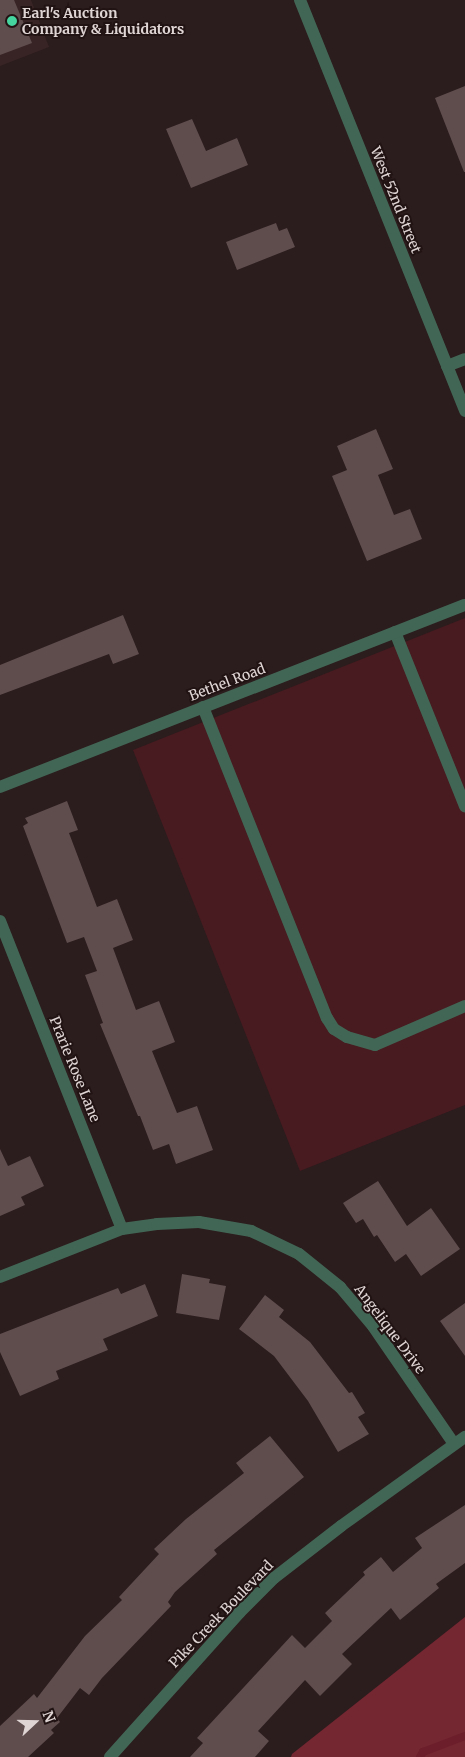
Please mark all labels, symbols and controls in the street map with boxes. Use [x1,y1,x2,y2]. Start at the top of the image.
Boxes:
place label: Earl's Auction Company & Liquidators [22,5,184,38]
marker: Earl's Auction Company & Liquidators [6,15,18,27]
street label: West 52nd Street [367,144,425,256]
street label: Bethel Road [186,660,268,704]
street label: Prarie Rose Lane [46,1014,104,1124]
street label: Angelique Drive [351,1281,429,1377]
street label: Pike Creek Boulevard [165,1557,277,1671]
north arrow [10,1697,60,1747]
text: N [39,1708,59,1725]

